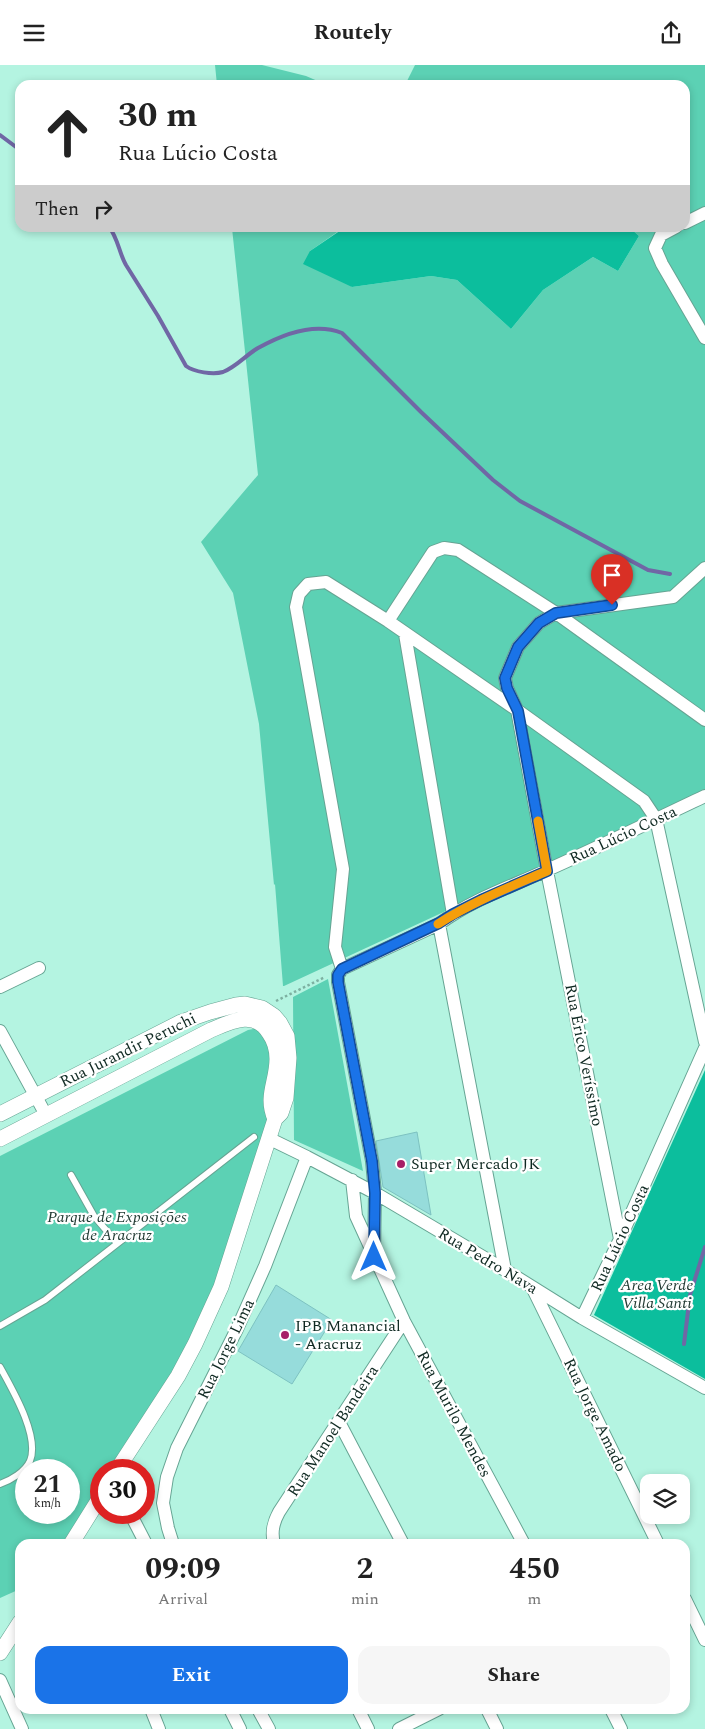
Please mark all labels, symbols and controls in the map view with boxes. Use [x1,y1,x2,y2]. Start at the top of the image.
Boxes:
text: Routely [314,16,391,49]
icon: menu [20,19,48,47]
icon: share [657,19,685,47]
text: 30 m [118,89,198,142]
icon: ahead [35,100,100,165]
text: Rua Lúcio Costa [118,137,278,170]
text: Then [35,195,79,224]
icon: right [89,195,117,223]
pin [591,554,633,605]
icon: arrive [598,561,626,589]
street label: Rua Lúcio Costa [565,799,681,870]
street label: Rua Érico Veríssimo [558,982,610,1128]
street label: Rua Jurandir Peruchi [56,1007,200,1093]
place label: Super Mercado JK [411,1152,540,1176]
marker: Super Mercado JK [395,1158,407,1170]
street label: Rua Lúcio Costa [585,1180,656,1296]
park label: Parque de Exposições de Aracruz [47,1205,187,1247]
street label: Rua Pedro Nava [433,1222,543,1300]
position arrow [347,1230,399,1282]
park label: Area Verde Villa Santi [620,1273,693,1315]
street label: Rua Jorge Lima [191,1294,261,1403]
place label: IPB Manancial - Aracruz [295,1314,401,1356]
marker: IPB Manancial - Aracruz [279,1329,291,1341]
street label: Rua Murilo Mendes [410,1346,498,1482]
street label: Rua Jorge Amado [557,1354,633,1476]
street label: Rua Manoel Bandeira [281,1360,385,1502]
speed limit sign: 30 [90,1459,155,1524]
text: 21 [33,1466,62,1504]
map controls [640,1474,690,1524]
button: layers [640,1474,690,1524]
text: km/h [34,1494,61,1513]
text: 09:09 [145,1546,221,1592]
text: 2 [356,1546,373,1592]
text: 450 [509,1546,560,1592]
text: Arrival [158,1587,208,1611]
text: min [351,1587,379,1611]
text: m [528,1587,541,1611]
button: Exit [35,1646,348,1704]
button: Share [358,1646,670,1704]

